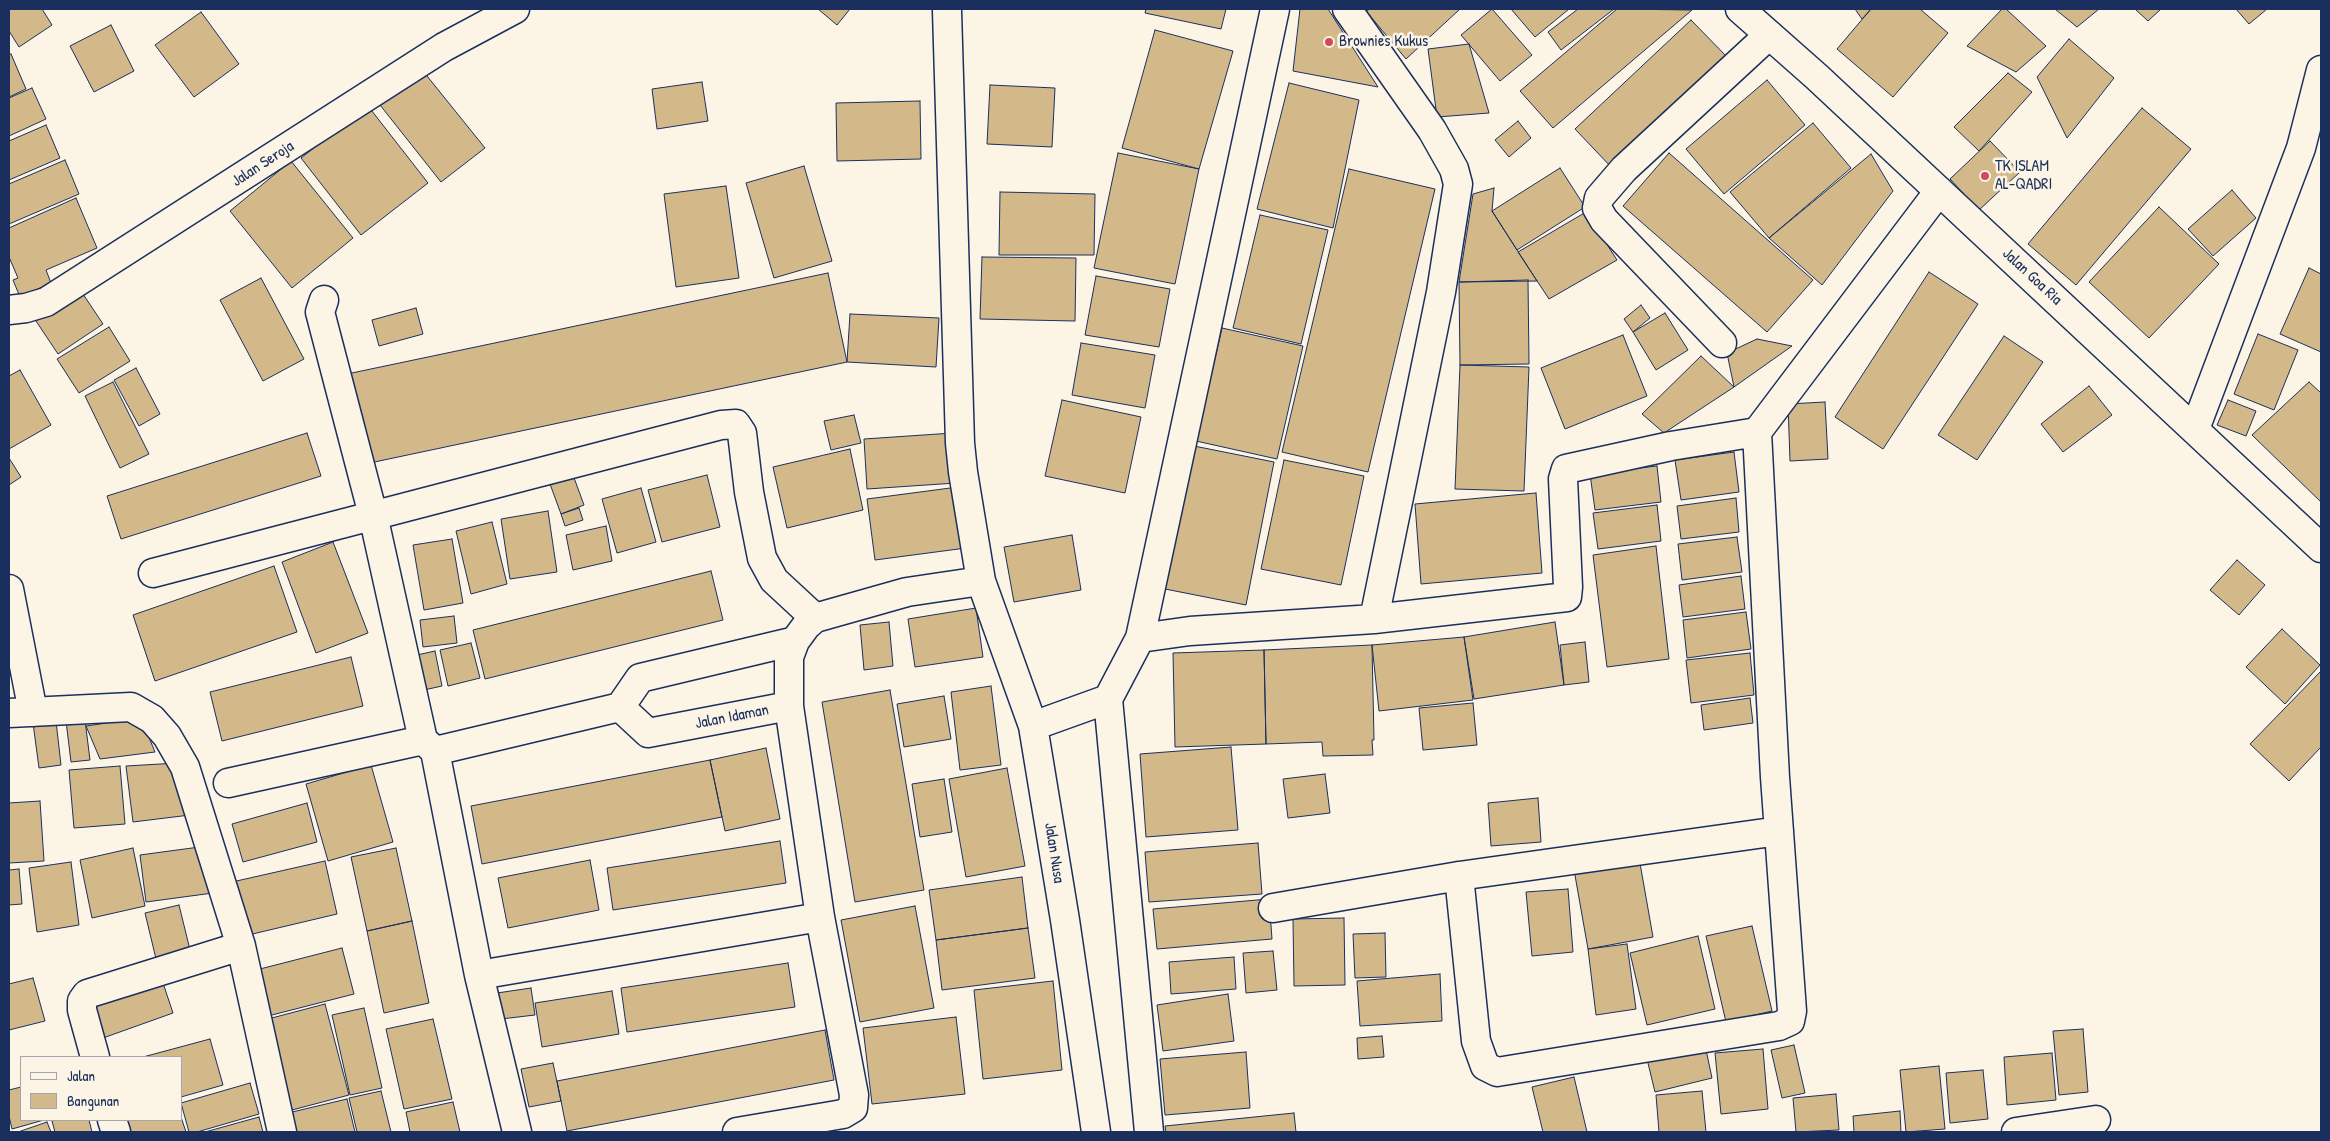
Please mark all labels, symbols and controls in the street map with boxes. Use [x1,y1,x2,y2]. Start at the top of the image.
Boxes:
place label: Brownies Kukus [1339,32,1428,52]
marker: Brownies Kukus [1323,36,1335,48]
street label: Jalan Seroja [228,137,298,191]
place label: TK ISLAM AL-QADRI [1995,157,2052,195]
marker: TK ISLAM AL-QADRI [1979,170,1991,182]
street label: Jalan Goa Ria [1998,244,2066,310]
street label: Jalan Idaman [694,700,770,734]
street label: Jalan Nusa [1040,821,1068,885]
legend [20,1056,182,1121]
text: Jalan [67,1065,95,1086]
text: Bangunan [67,1090,119,1111]

